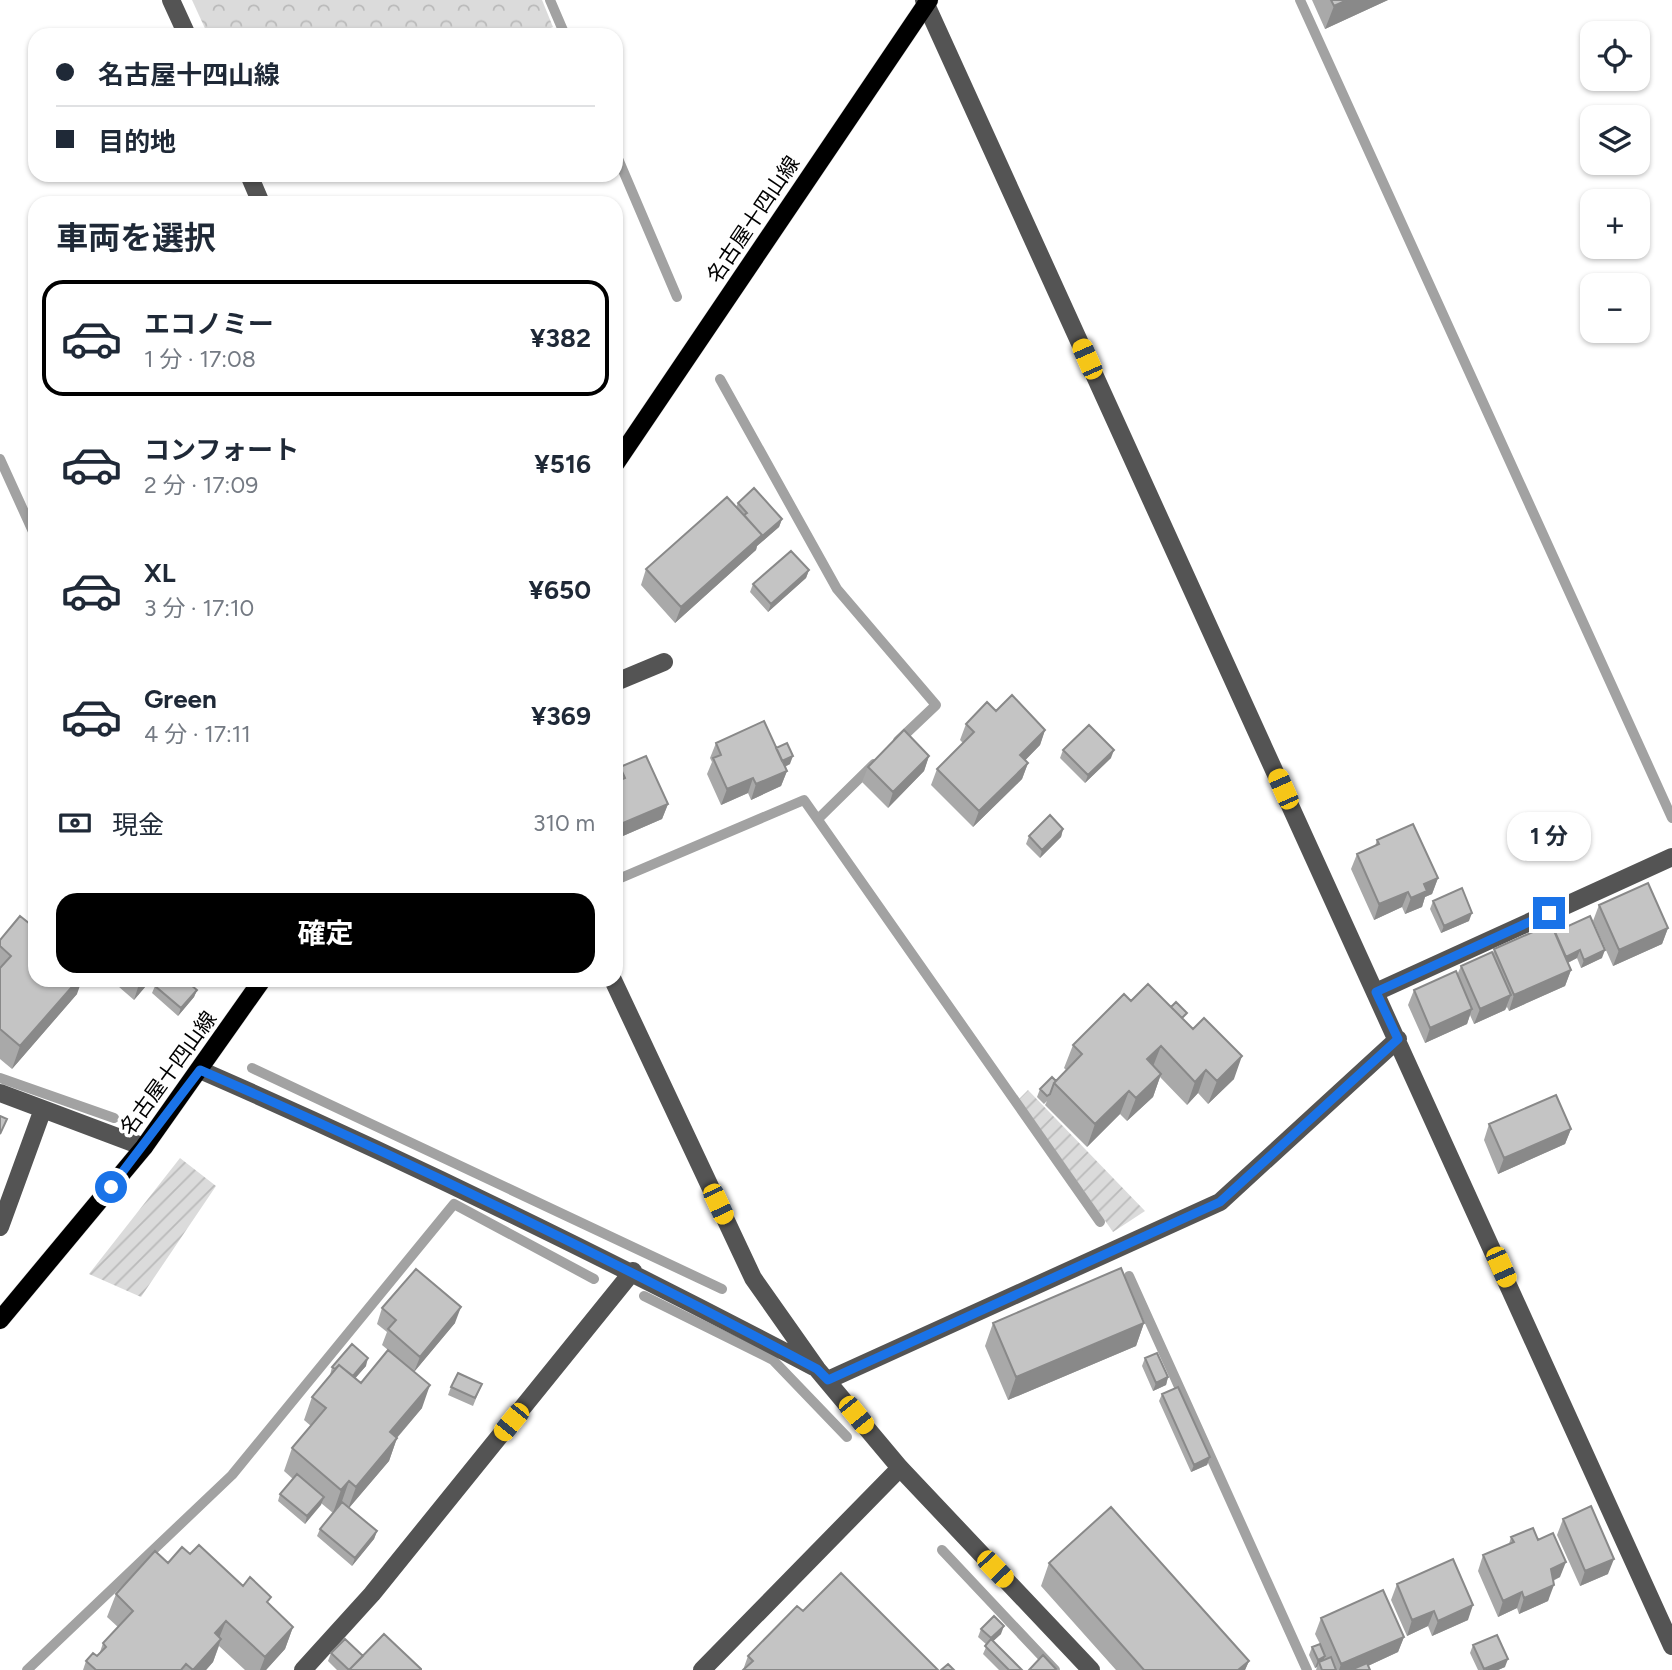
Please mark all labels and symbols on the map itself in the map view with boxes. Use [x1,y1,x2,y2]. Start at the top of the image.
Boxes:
street label: 名古屋十四山線 [702,151,804,287]
car [1069,336,1106,382]
car [1265,766,1302,812]
callout: 1 分 [1507,811,1591,860]
route end [1533,897,1565,929]
street label: 名古屋十四山線 [115,1006,221,1140]
route start [95,1171,127,1203]
car [700,1181,737,1227]
car [1483,1244,1520,1290]
car [835,1392,878,1438]
car [490,1399,533,1445]
car [973,1547,1018,1591]

